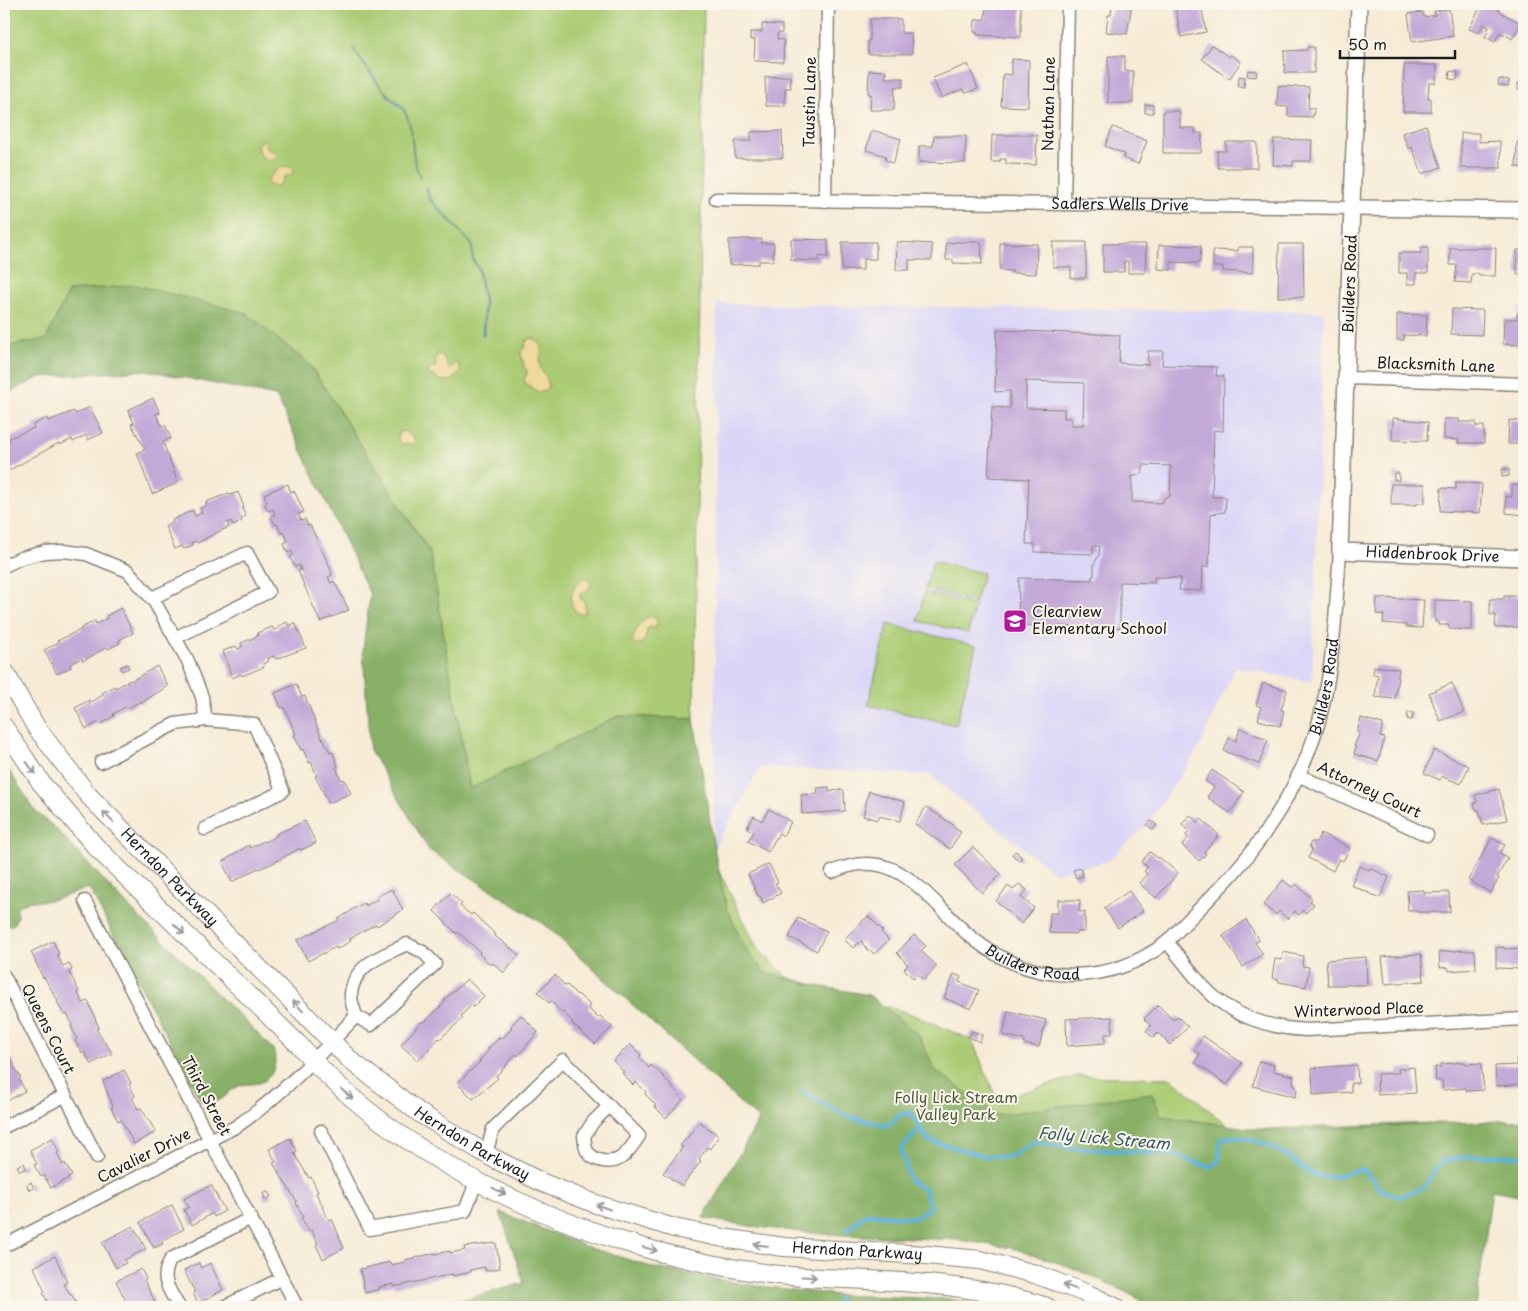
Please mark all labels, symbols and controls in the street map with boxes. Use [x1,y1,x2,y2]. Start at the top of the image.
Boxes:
scale bar [1340,28,1456,60]
text: 50 m [1348,32,1387,55]
street label: Taustin Lane [796,56,821,148]
street label: Nathan Lane [1035,56,1060,152]
street label: Sadlers Wells Drive [1051,191,1189,216]
street label: Builders Road [1335,234,1362,334]
street label: Blacksmith Lane [1376,350,1496,377]
street label: Hiddenbrook Drive [1365,539,1500,567]
place label: Clearview Elementary School [1032,599,1167,639]
school or university icon: Clearview Elementary School [1002,608,1028,634]
street label: Builders Road [1302,637,1343,738]
street label: Attorney Court [1314,754,1425,823]
one-way arrow [25,761,36,774]
one-way arrow [102,811,114,824]
street label: Herndon Parkway [117,822,225,931]
one-way arrow [173,923,186,935]
street label: Builders Road [981,937,1080,985]
street label: Queens Court [17,979,82,1078]
street label: Winterwood Place [1294,995,1424,1022]
one-way arrow [292,1000,304,1012]
street label: Third Street [177,1051,238,1139]
park label: Folly Lick Stream Valley Park [894,1085,1018,1125]
one-way arrow [341,1089,354,1100]
street label: Herndon Parkway [410,1100,534,1185]
water label: Folly Lick Stream [1037,1119,1171,1155]
street label: Cavalier Drive [93,1121,194,1188]
one-way arrow [491,1186,506,1196]
one-way arrow [596,1202,611,1211]
street label: Herndon Parkway [792,1234,923,1265]
one-way arrow [753,1239,769,1249]
one-way arrow [641,1245,657,1255]
one-way arrow [801,1272,817,1281]
one-way arrow [1063,1282,1079,1291]

